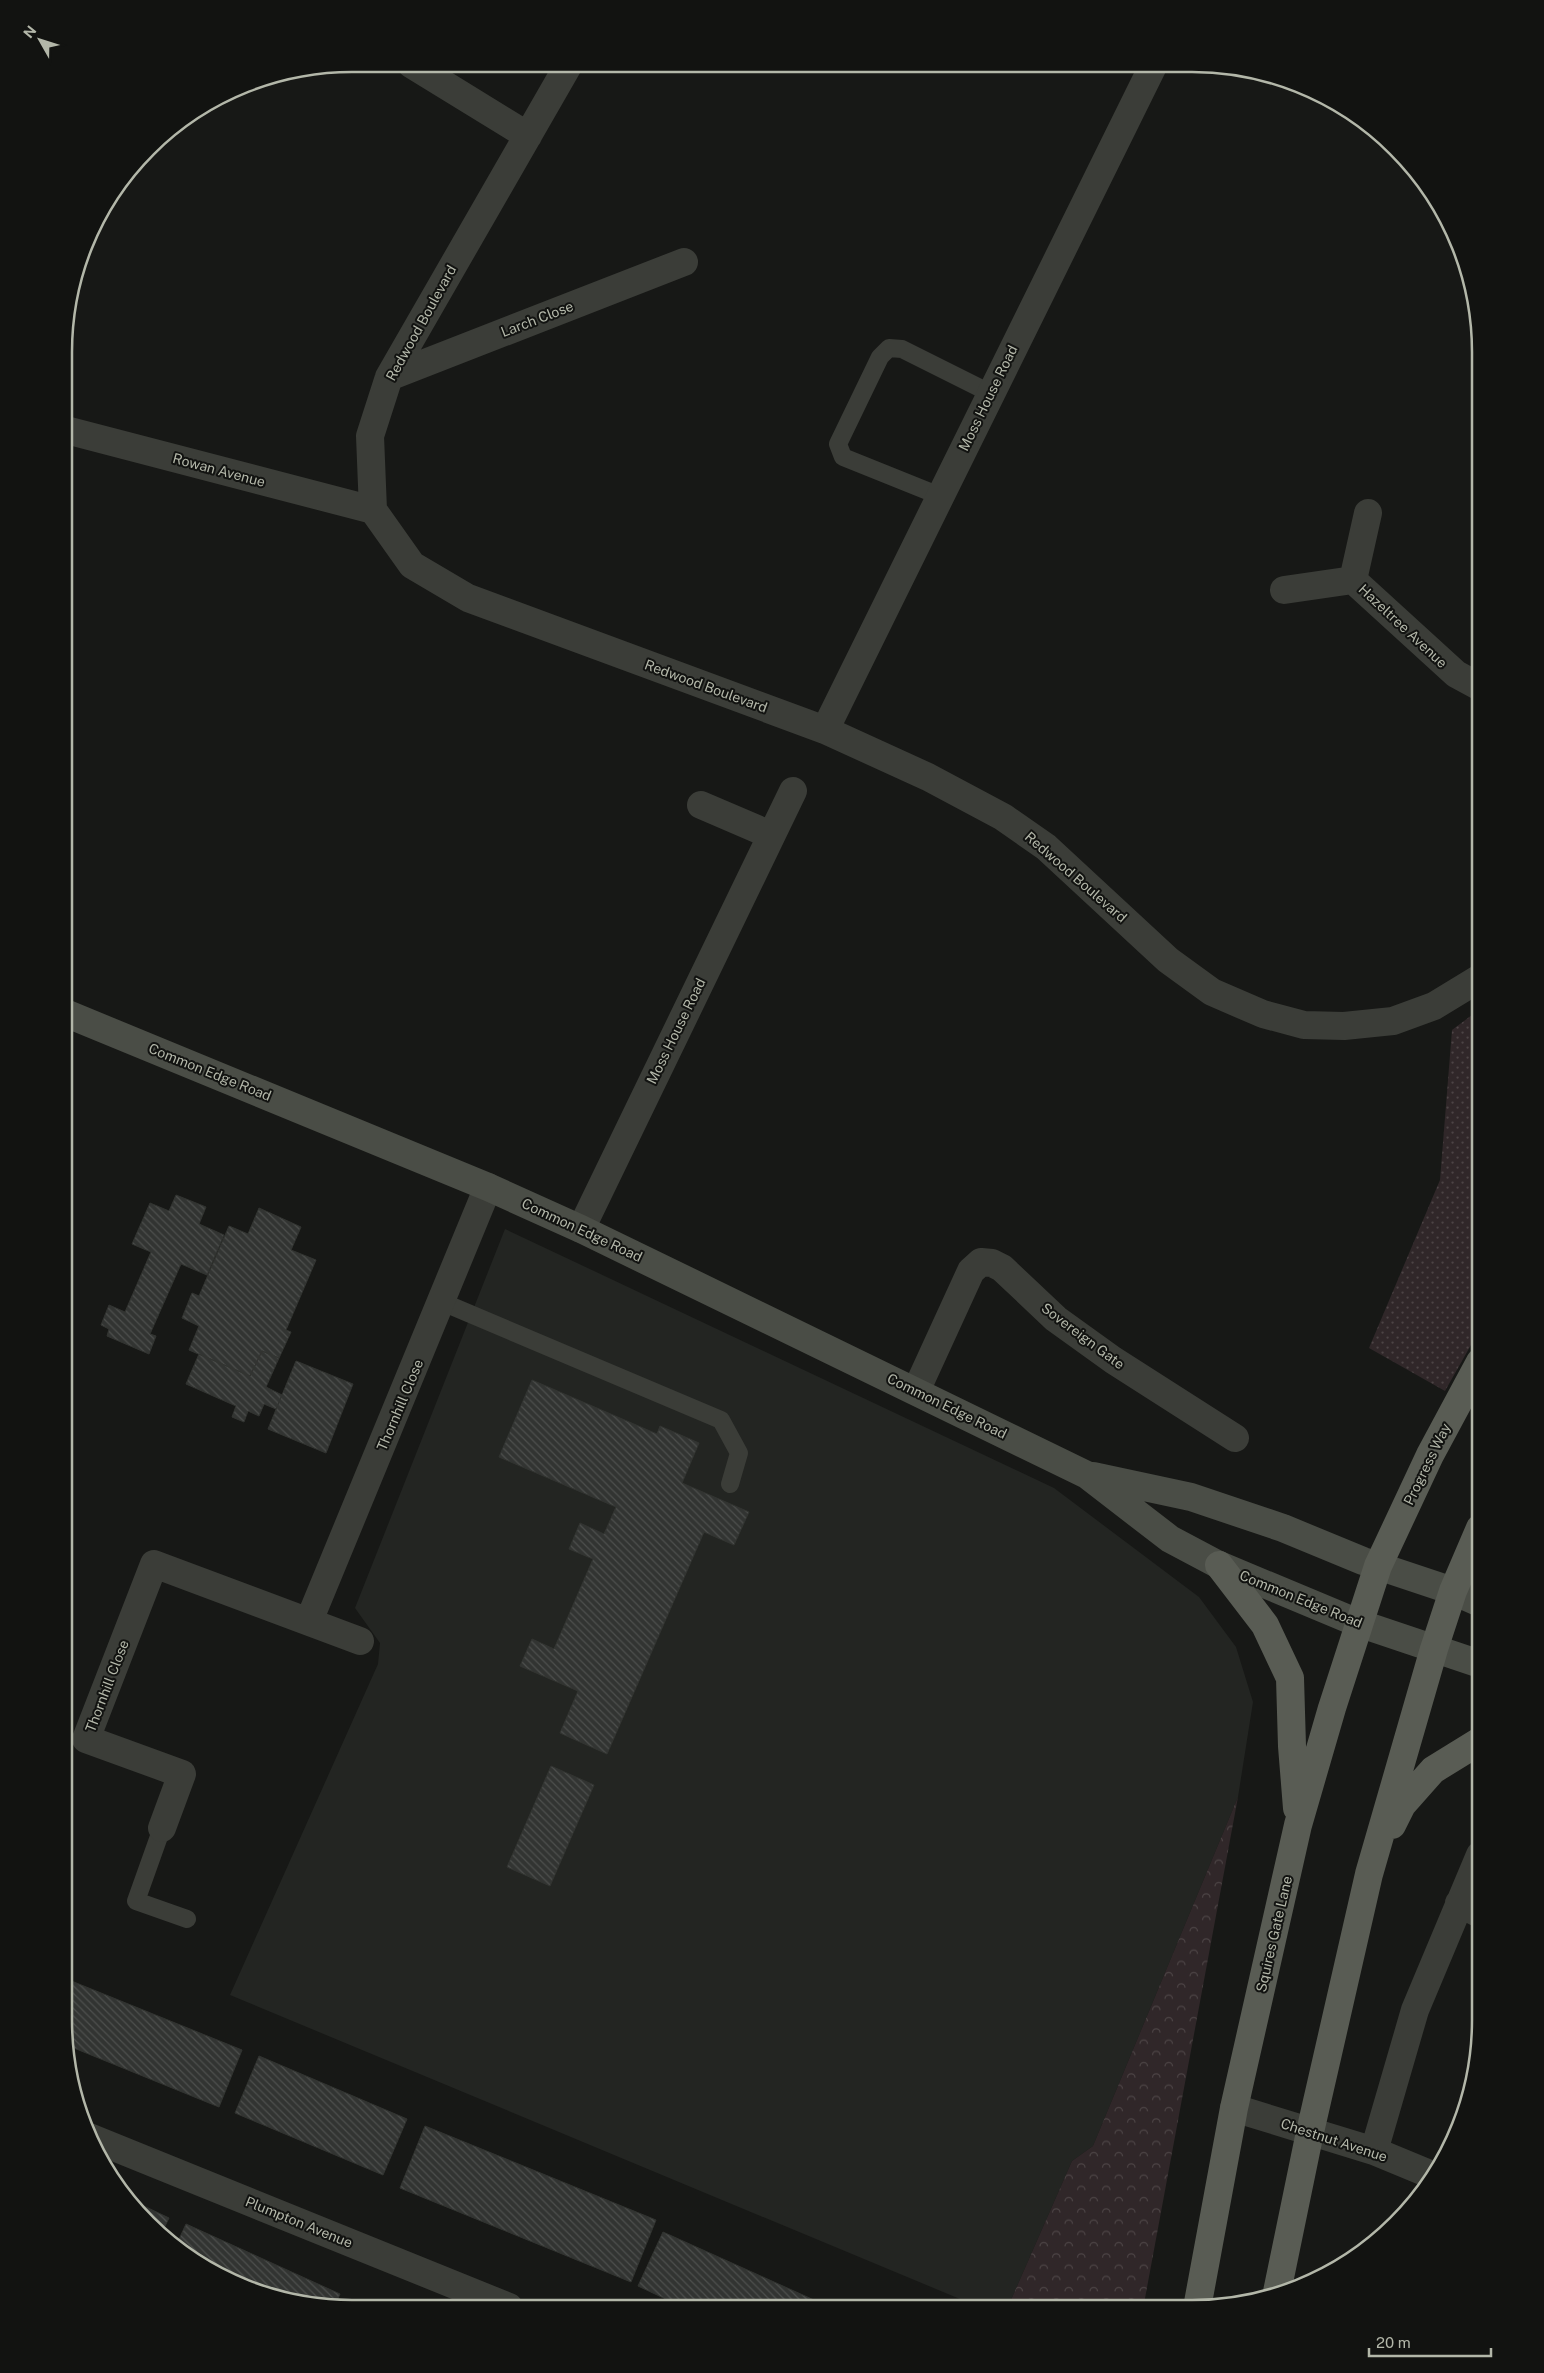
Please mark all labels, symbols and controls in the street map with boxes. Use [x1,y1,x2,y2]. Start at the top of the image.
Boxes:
north arrow [15,15,65,65]
text: N [20,23,40,41]
street label: Redwood Boulevard [383,263,459,383]
street label: Larch Close [498,298,576,340]
street label: Moss House Road [955,342,1021,454]
street label: Rowan Avenue [171,450,267,490]
street label: Hazeltree Avenue [1356,581,1450,671]
street label: Redwood Boulevard [642,656,770,716]
street label: Redwood Boulevard [1022,828,1130,926]
street label: Moss House Road [643,975,709,1087]
street label: Common Edge Road [146,1040,274,1104]
street label: Common Edge Road [519,1195,645,1265]
street label: Sovereign Gate [1038,1300,1128,1372]
street label: Thornhill Close [374,1357,426,1453]
street label: Common Edge Road [885,1370,1009,1442]
street label: Progress Way [1400,1420,1454,1508]
street label: Common Edge Road [1237,1567,1365,1631]
street label: Thornhill Close [82,1638,132,1734]
street label: Squires Gate Lane [1253,1874,1295,1994]
street label: Chestnut Avenue [1279,2115,1389,2165]
street label: Plumpton Avenue [243,2193,355,2251]
scale bar [1369,2326,1492,2358]
text: 20 m [1376,2334,1411,2351]

